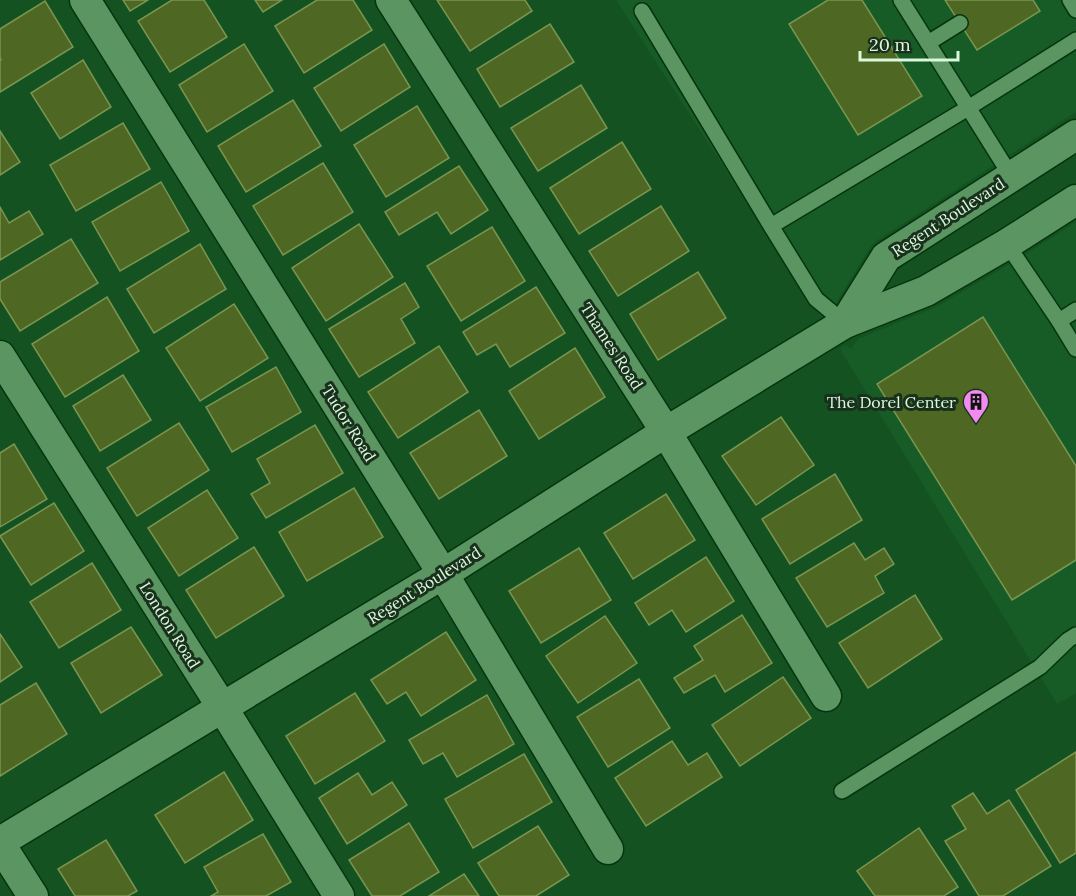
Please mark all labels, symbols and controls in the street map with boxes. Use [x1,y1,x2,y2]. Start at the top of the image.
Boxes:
scale bar [860,24,958,62]
text: 20 m [869,33,911,56]
street label: Regent Boulevard [888,173,1008,261]
street label: Thames Road [576,299,648,394]
street label: Tudor Road [318,381,381,465]
building icon: The Dorel Center [961,387,991,425]
place label: The Dorel Center [827,392,956,412]
street label: Regent Boulevard [363,542,485,628]
street label: London Road [135,578,205,672]

